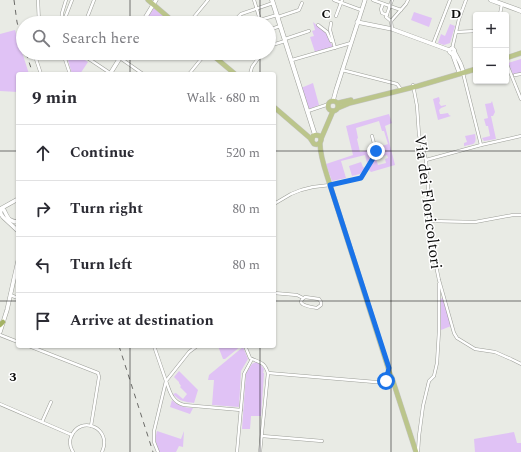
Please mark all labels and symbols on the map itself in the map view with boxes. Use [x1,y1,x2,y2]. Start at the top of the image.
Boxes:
text: C [321,4,331,24]
text: D [451,4,461,24]
street label: Via dei Floricoltori [408,133,448,271]
route end [367,142,385,160]
text: 3 [9,367,17,387]
route start [377,372,395,390]

